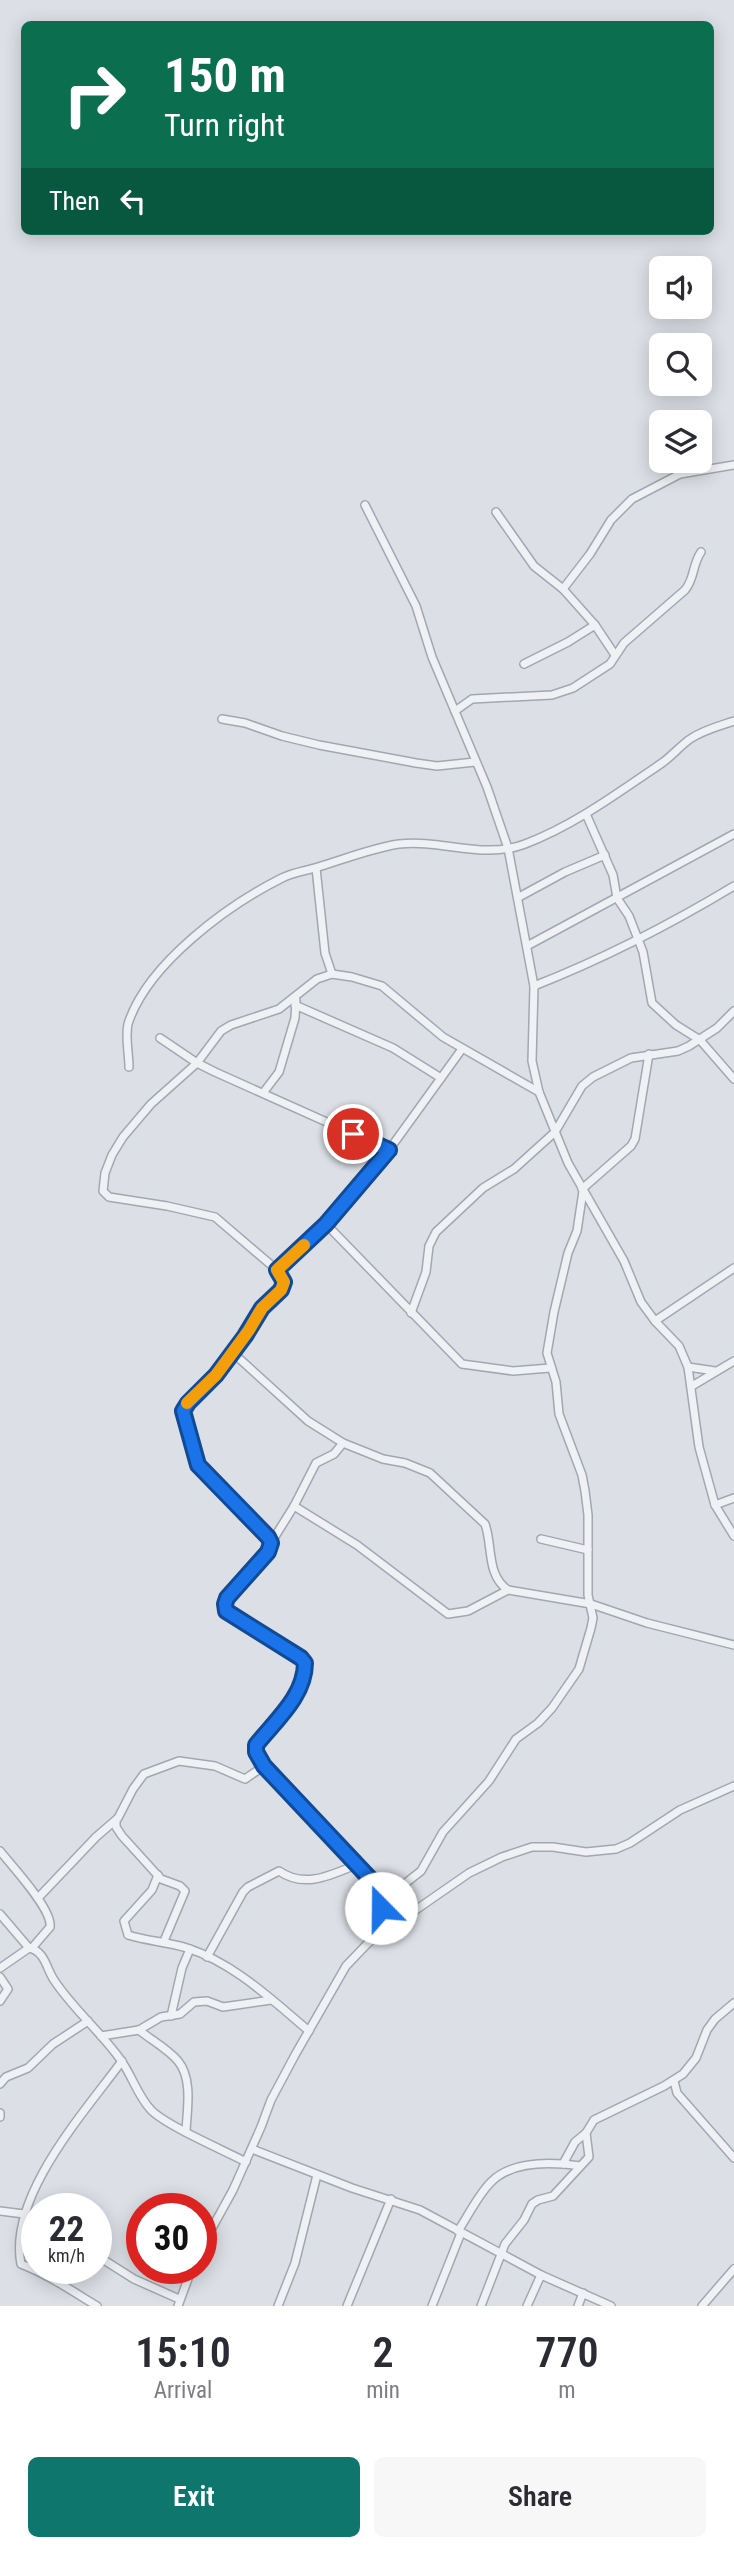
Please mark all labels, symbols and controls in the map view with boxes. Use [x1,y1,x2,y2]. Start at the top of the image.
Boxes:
text: 150 m [164,47,286,104]
icon: right [49,49,140,140]
text: Turn right [164,106,285,144]
icon: left [114,182,152,220]
text: Then [49,186,100,216]
map controls [649,256,712,473]
button: sound [649,256,712,319]
button: search [649,333,712,396]
button: layers [649,410,712,473]
pin [323,1104,383,1164]
icon: arrive [334,1115,372,1153]
position arrow [344,1871,418,1945]
speed limit sign: 30 [126,2193,217,2284]
text: 22 [49,2209,84,2250]
text: km/h [48,2245,85,2266]
text: 15:10 [135,2328,231,2377]
text: 2 [373,2328,394,2377]
text: 770 [535,2328,599,2377]
text: Arrival [154,2377,212,2404]
text: min [366,2377,400,2404]
text: m [558,2377,576,2404]
button: Exit [28,2457,360,2537]
button: Share [374,2457,706,2537]

